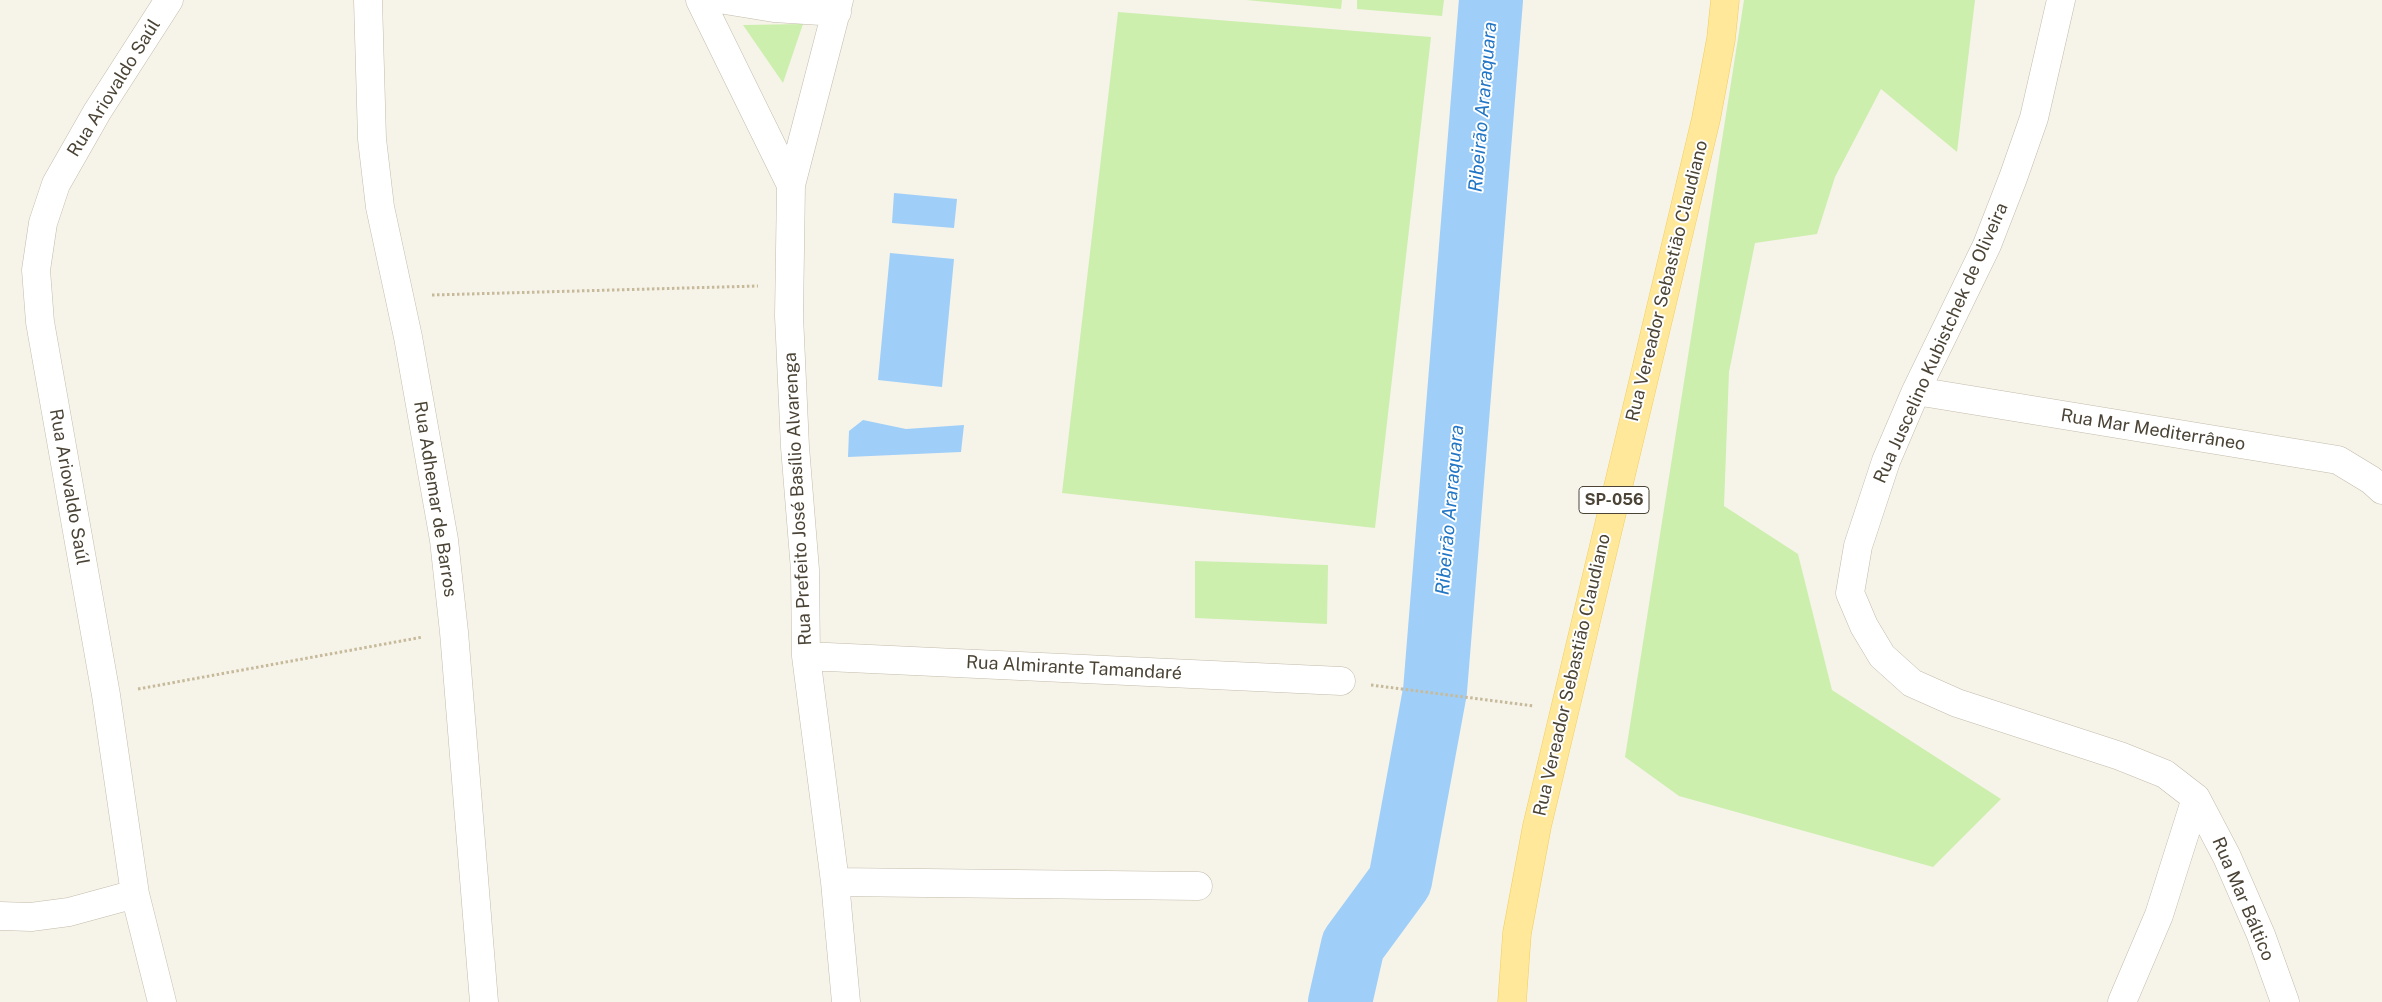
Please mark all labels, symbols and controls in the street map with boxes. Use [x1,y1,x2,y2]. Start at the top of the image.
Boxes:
street label: Rua Ariovaldo Saúl [63,15,165,161]
water label: Ribeirão Araraquara [1464,21,1502,193]
street label: Rua Vereador Sebastião Claudiano [1622,138,1712,424]
street label: Rua Juscelino Kubistchek de Oliveira [1869,199,2013,487]
street label: Rua Prefeito José Basílio Alvarenga [780,352,816,646]
street label: Rua Adhemar de Barros [409,399,461,599]
street label: Rua Mar Mediterrâneo [2059,405,2247,455]
street label: Rua Ariovaldo Saúl [45,407,93,567]
water label: Ribeirão Araraquara [1431,424,1469,596]
road number: SP-056 [1579,486,1649,514]
street label: Rua Vereador Sebastião Claudiano [1529,532,1615,818]
street label: Rua Almirante Tamandaré [965,652,1183,684]
street label: Rua Mar Báltico [2207,834,2279,964]

